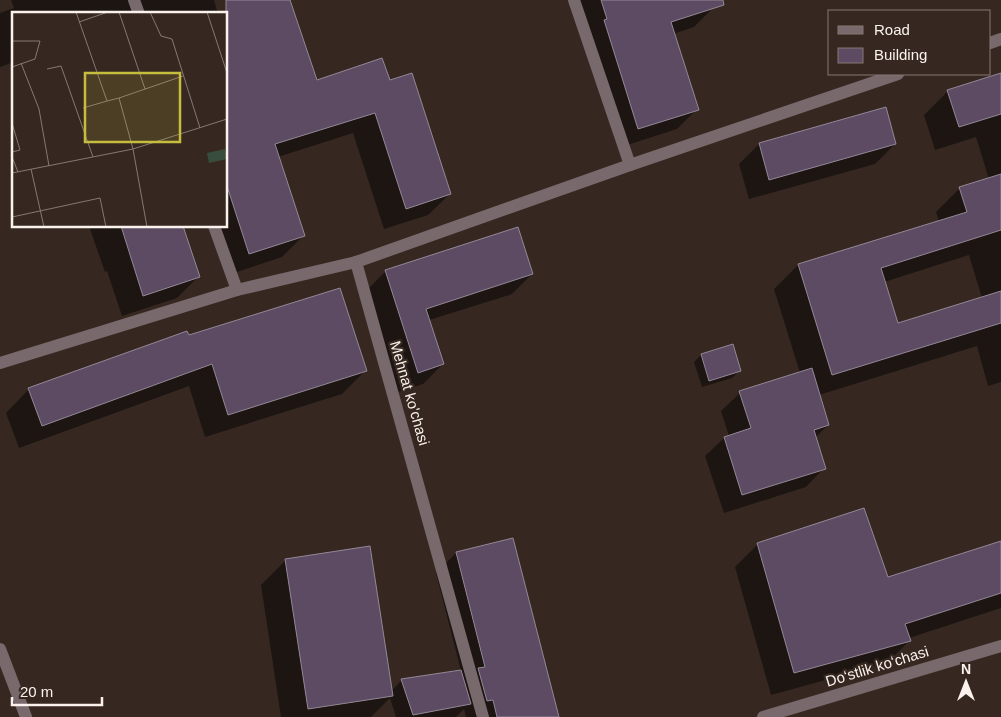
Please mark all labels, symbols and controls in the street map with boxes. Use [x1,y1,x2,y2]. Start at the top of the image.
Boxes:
legend [828,10,991,75]
inset map [12,12,228,228]
text: Road [874,21,910,38]
text: Building [874,46,927,63]
street label: Mehnat ko'chasi [387,339,433,447]
street label: Do‘stlik ko‘chasi [823,642,931,690]
north arrow [941,657,991,707]
text: N [961,661,971,677]
scale bar [12,674,102,706]
text: 20 m [20,683,53,700]

